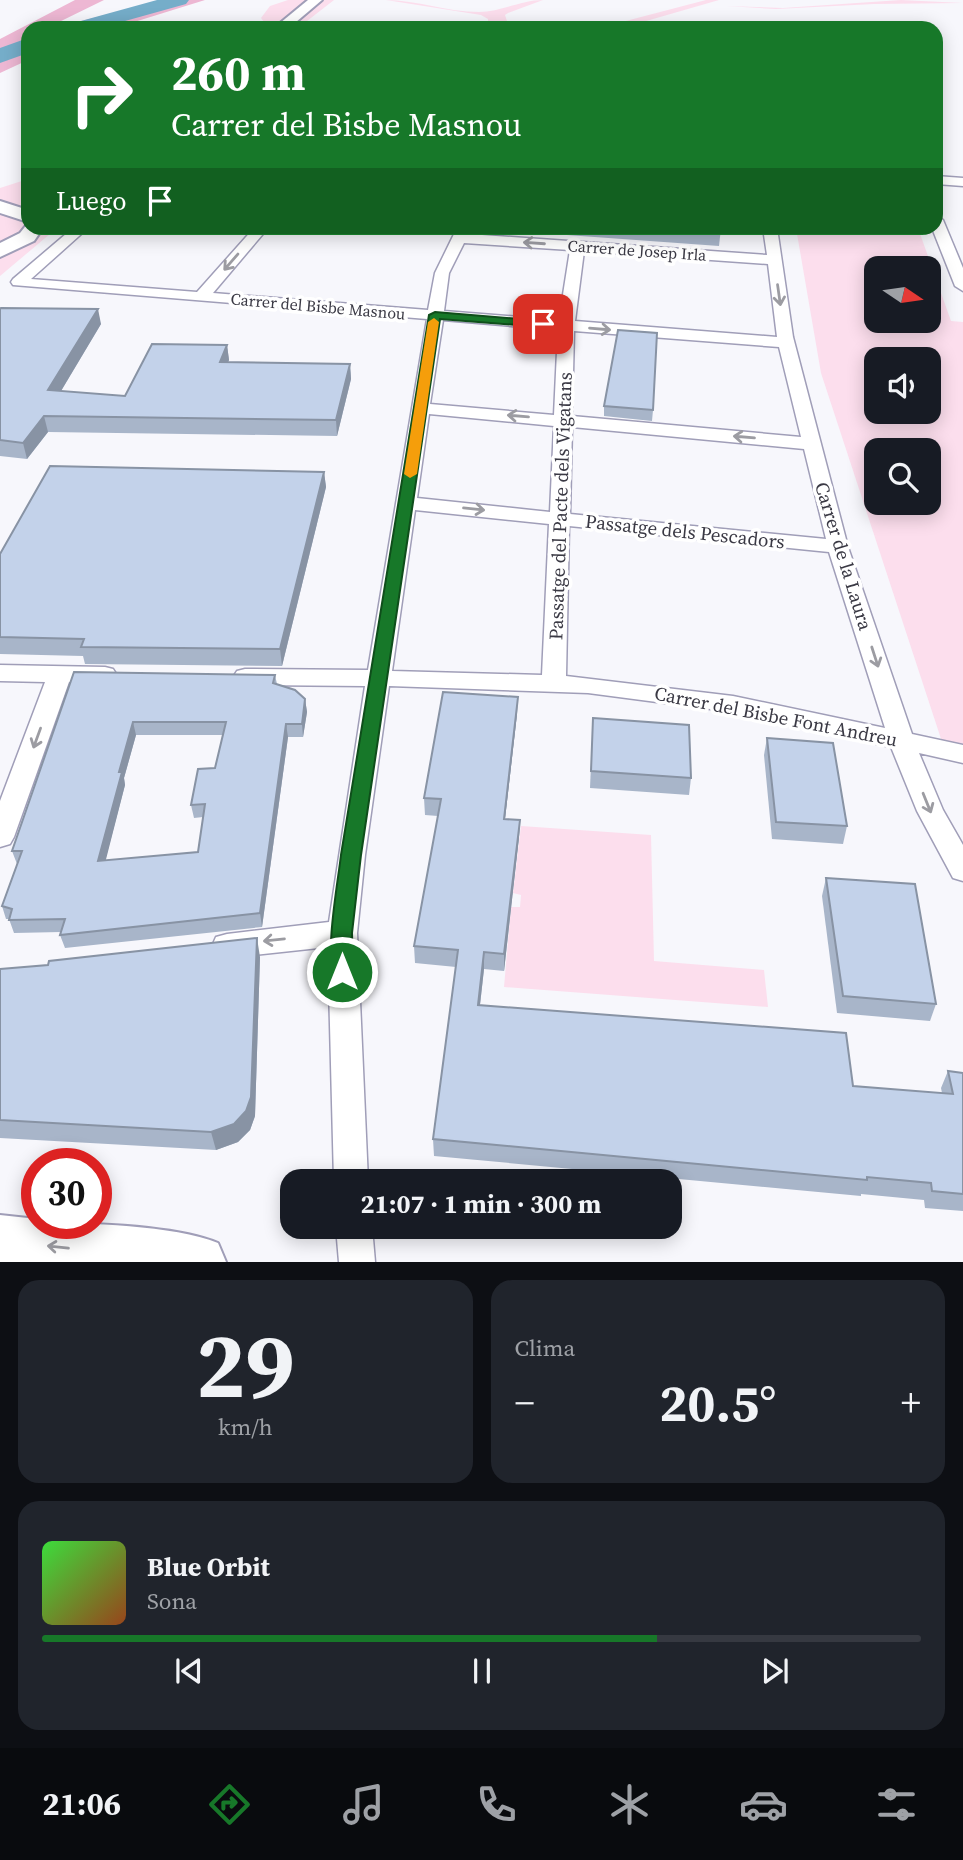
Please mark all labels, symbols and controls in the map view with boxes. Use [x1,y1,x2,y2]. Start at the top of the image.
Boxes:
text: 260 m [171,39,306,106]
icon: right [56,49,147,140]
text: Carrer del Bisbe Masnou [171,103,522,147]
icon: arrive [141,182,179,220]
text: Luego [56,183,127,219]
street label: Carrer de Josep Irla [567,234,708,266]
one-way arrow [524,236,546,249]
one-way arrow [223,253,239,271]
north arrow [864,256,942,332]
map controls [864,256,941,515]
one-way arrow [772,283,785,306]
street label: Carrer del Bisbe Masnou [230,287,406,325]
pin [513,294,573,354]
icon: arrive [524,305,562,343]
one-way arrow [589,323,611,336]
button: sound [864,347,941,424]
street label: Passatge del Pacte dels Vigatans [542,371,578,641]
one-way arrow [507,409,529,422]
one-way arrow [733,431,756,444]
button: search [864,438,941,515]
street label: Carrer de la Laura [809,479,879,634]
one-way arrow [462,503,485,516]
street label: Passatge dels Pescadors [584,508,786,554]
one-way arrow [869,645,882,667]
street label: Carrer del Bisbe Font Andreu [652,680,900,752]
one-way arrow [30,726,42,748]
one-way arrow [921,792,934,813]
one-way arrow [263,934,286,947]
position arrow [305,935,379,1009]
speed limit sign: 30 [21,1148,112,1239]
text: 21:07 · 1 min · 300 m [361,1186,601,1222]
one-way arrow [47,1241,70,1254]
text: 29 [196,1303,295,1427]
text: Clima [515,1332,575,1364]
text: 20.5° [659,1367,776,1438]
text: − [515,1377,535,1429]
text: + [901,1377,921,1429]
text: km/h [218,1411,273,1443]
text: Blue Orbit [147,1549,270,1585]
text: Sona [147,1585,197,1617]
icon: previous [170,1652,208,1690]
icon: pause [463,1652,501,1690]
icon: next [756,1652,794,1690]
icon: directions [205,1780,254,1829]
icon: music [339,1780,388,1829]
icon: phone [472,1780,521,1829]
icon: climate [605,1780,654,1829]
icon: car [739,1780,788,1829]
icon: filters [872,1780,921,1829]
text: 21:06 [42,1782,121,1826]

